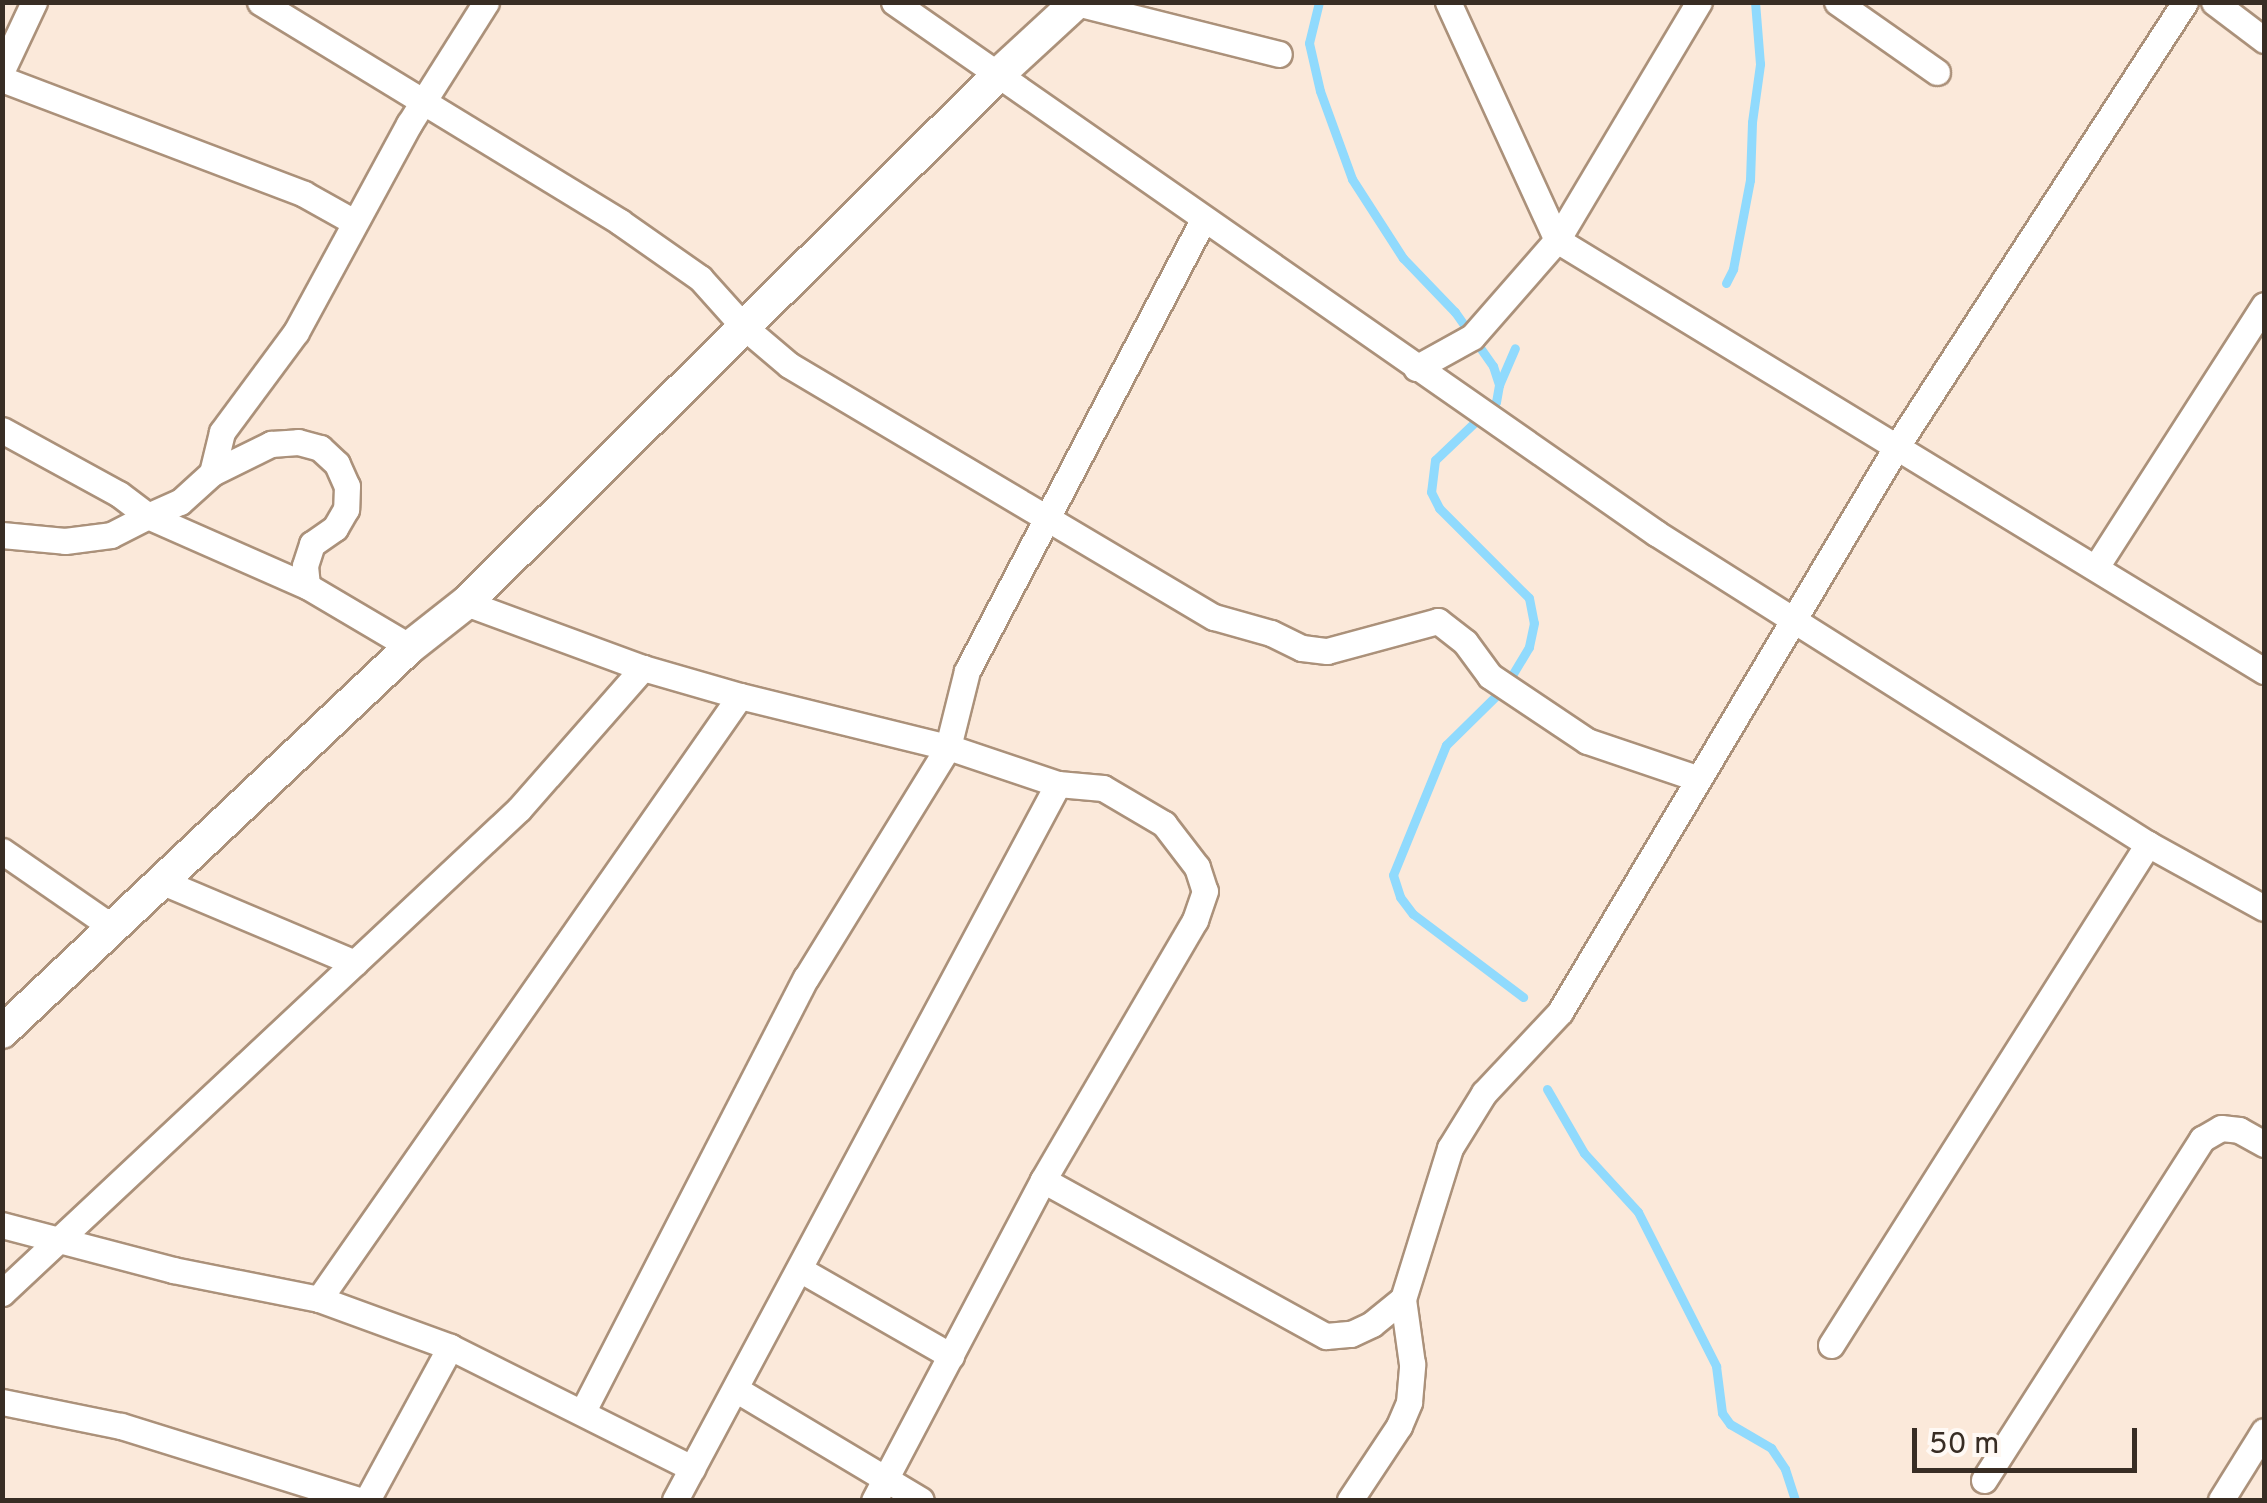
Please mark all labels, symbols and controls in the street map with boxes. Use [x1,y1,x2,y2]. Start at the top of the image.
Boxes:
scale bar [1917,1408,2142,1470]
text: 50 m [1929,1427,1999,1464]

